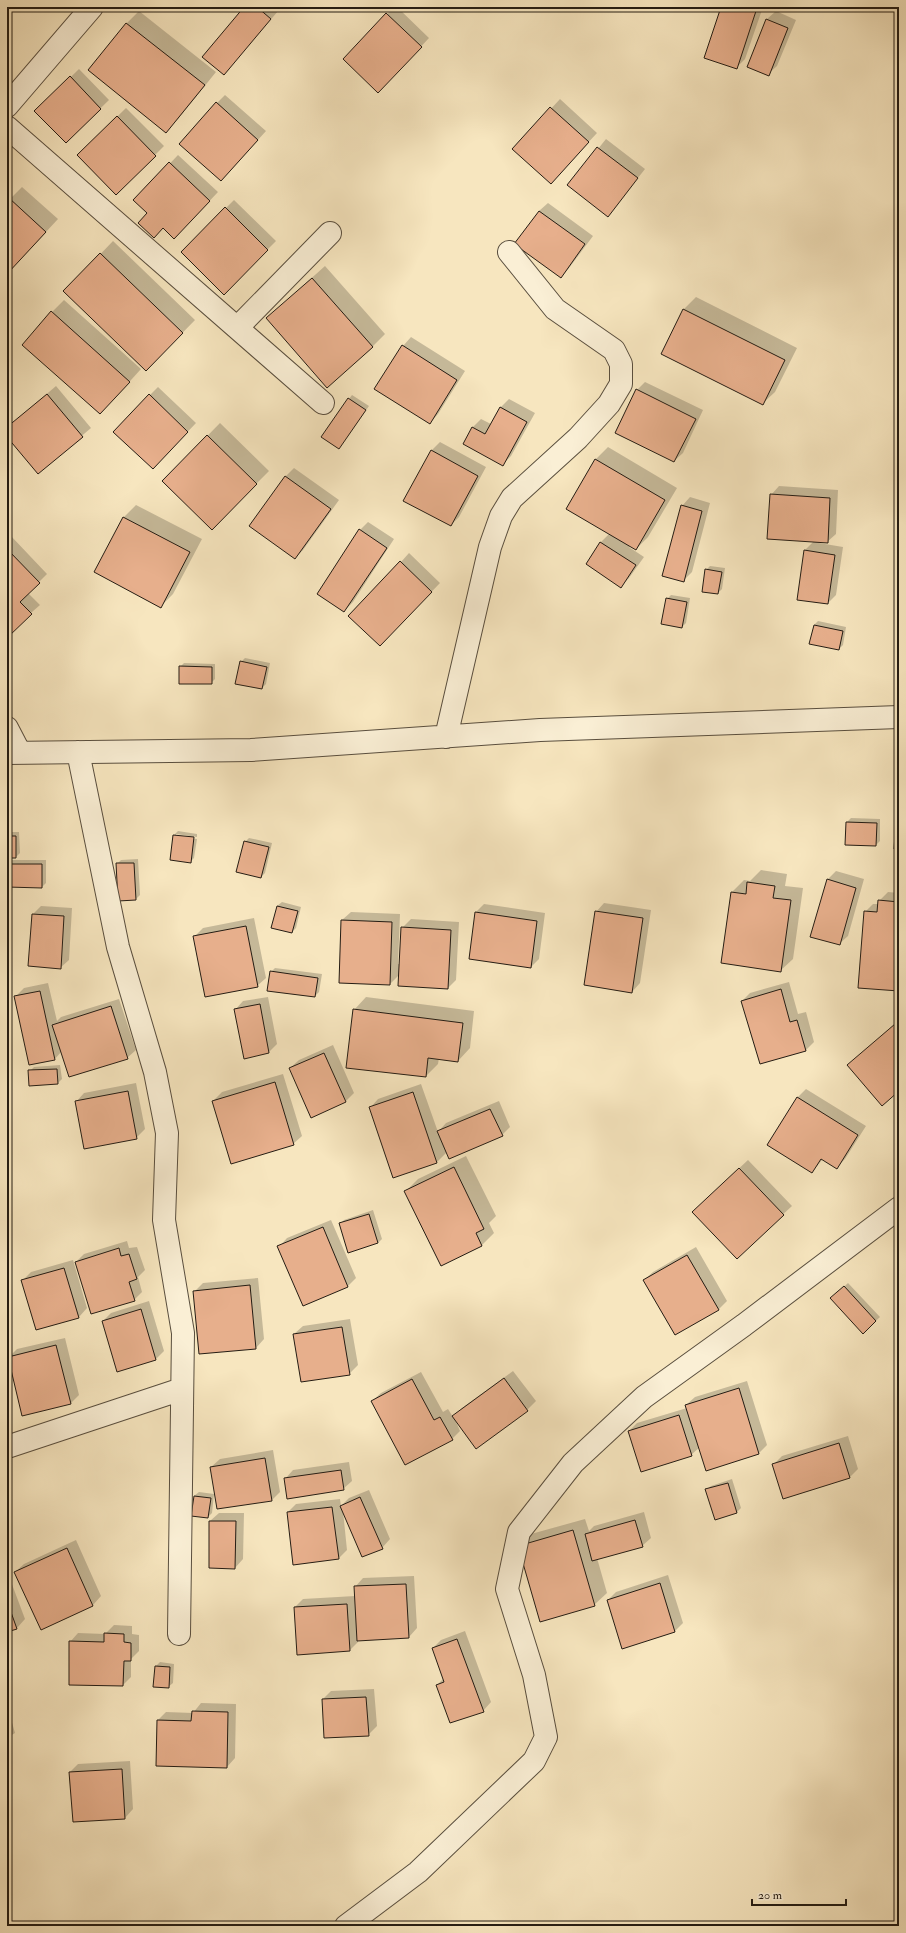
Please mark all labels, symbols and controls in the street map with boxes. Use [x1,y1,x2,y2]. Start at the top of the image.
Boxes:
scale bar [752,1881,846,1907]
text: 20 m [758,1888,783,1903]

